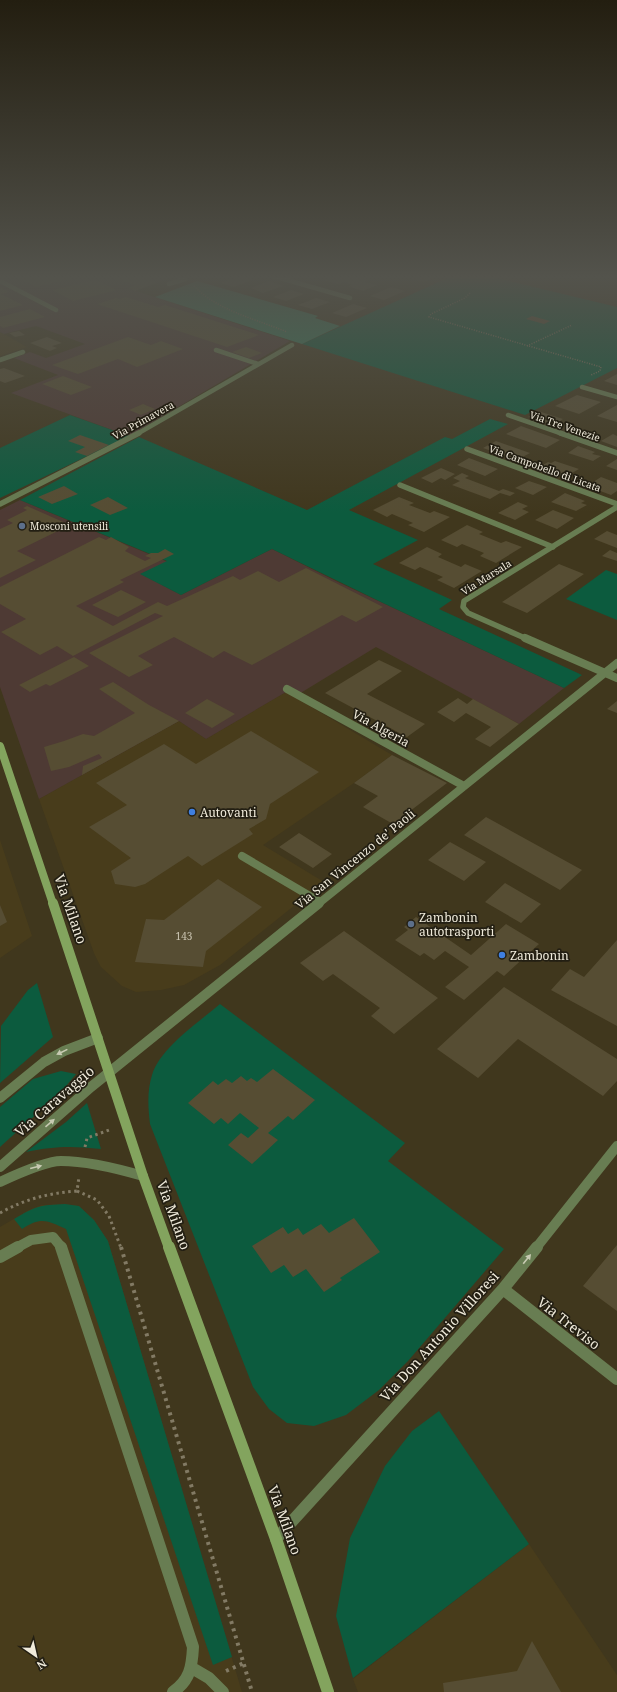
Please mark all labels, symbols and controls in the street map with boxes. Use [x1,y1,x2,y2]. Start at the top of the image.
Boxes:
street label: Via Primavera [110,397,177,443]
street label: Via Tre Venezie [528,407,602,445]
street label: Via Campobello di Licata [487,441,603,495]
place label: Mosconi utensili [30,519,109,533]
marker: Mosconi utensili [17,521,27,531]
street label: Via Marsala [458,556,514,598]
street label: Via Algeria [349,705,413,751]
place label: Autovanti [200,804,257,821]
street label: Via San Vincenzo de' Paoli [291,805,419,913]
marker: Autovanti [187,807,197,817]
street label: Via Milano [50,872,92,946]
place label: Zambonin autotrasporti [419,909,494,940]
marker: Zambonin autotrasporti [406,919,416,929]
house number: 143 [176,929,193,943]
place label: Zambonin [510,947,569,964]
marker: Zambonin [497,950,507,960]
one-way arrow [56,1049,68,1055]
street label: Via Caravaggio [10,1061,98,1141]
one-way arrow [45,1118,56,1127]
one-way arrow [30,1164,42,1170]
street label: Via Milano [153,1178,195,1252]
one-way arrow [523,1253,531,1264]
street label: Via Don Antonio Villoresi [375,1266,503,1405]
street label: Via Treviso [534,1292,604,1354]
street label: Via Milano [264,1483,306,1557]
north arrow [16,1636,56,1676]
text: N [34,1656,50,1674]

